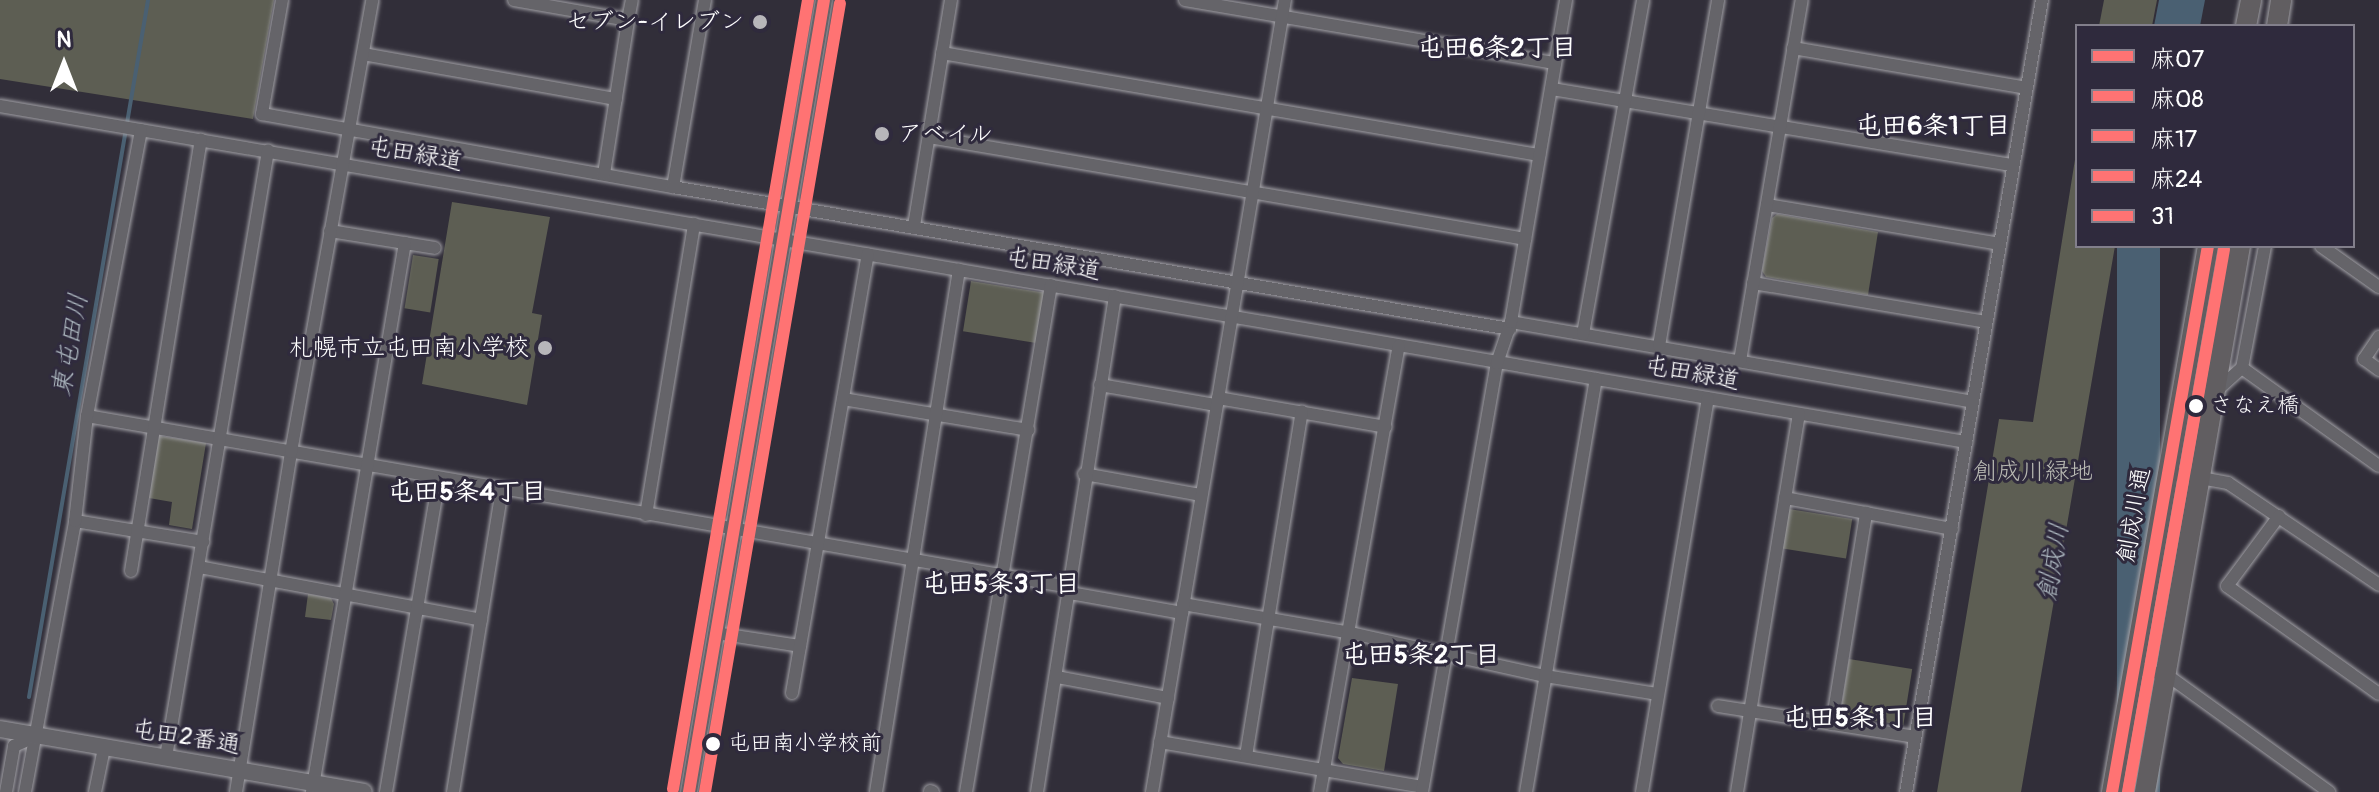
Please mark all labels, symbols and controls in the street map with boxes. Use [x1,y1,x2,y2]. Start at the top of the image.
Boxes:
place label: セブン-イレブン [566,8,744,36]
marker: セブン-イレブン [751,13,769,31]
north arrow [24,24,104,104]
legend [2075,24,2355,248]
text: N [57,26,71,54]
district label: 屯田6条2丁目 [1417,33,1577,65]
text: 麻07 [2151,45,2204,74]
text: 麻08 [2151,85,2204,114]
district label: 屯田6条1丁目 [1855,111,2011,143]
place label: アベイル [898,120,994,148]
marker: アベイル [873,125,891,143]
text: 麻17 [2151,125,2197,154]
street label: 屯田緑道 [365,131,465,177]
text: 麻24 [2151,165,2202,194]
text: 31 [2151,202,2174,231]
street label: 屯田緑道 [1003,242,1103,286]
water label: 東屯田川 [47,291,95,399]
place label: 札幌市立屯田南小学校 [289,334,529,362]
marker: 札幌市立屯田南小学校 [536,339,554,357]
street label: 屯田緑道 [1642,350,1742,396]
place label: さなえ橋 [2211,393,2299,419]
marker: さなえ橋 [2188,398,2204,414]
park label: 創成川緑地 [1973,458,2093,486]
street label: 創成川通 [2111,465,2157,565]
district label: 屯田5条4丁目 [387,477,547,509]
water label: 創成川 [2032,521,2076,603]
district label: 屯田5条3丁目 [922,569,1080,601]
district label: 屯田5条2丁目 [1342,640,1500,672]
district label: 屯田5条1丁目 [1783,703,1937,735]
street label: 屯田2番通 [130,714,242,760]
place label: 屯田南小学校前 [728,731,882,757]
marker: 屯田南小学校前 [705,736,721,752]

